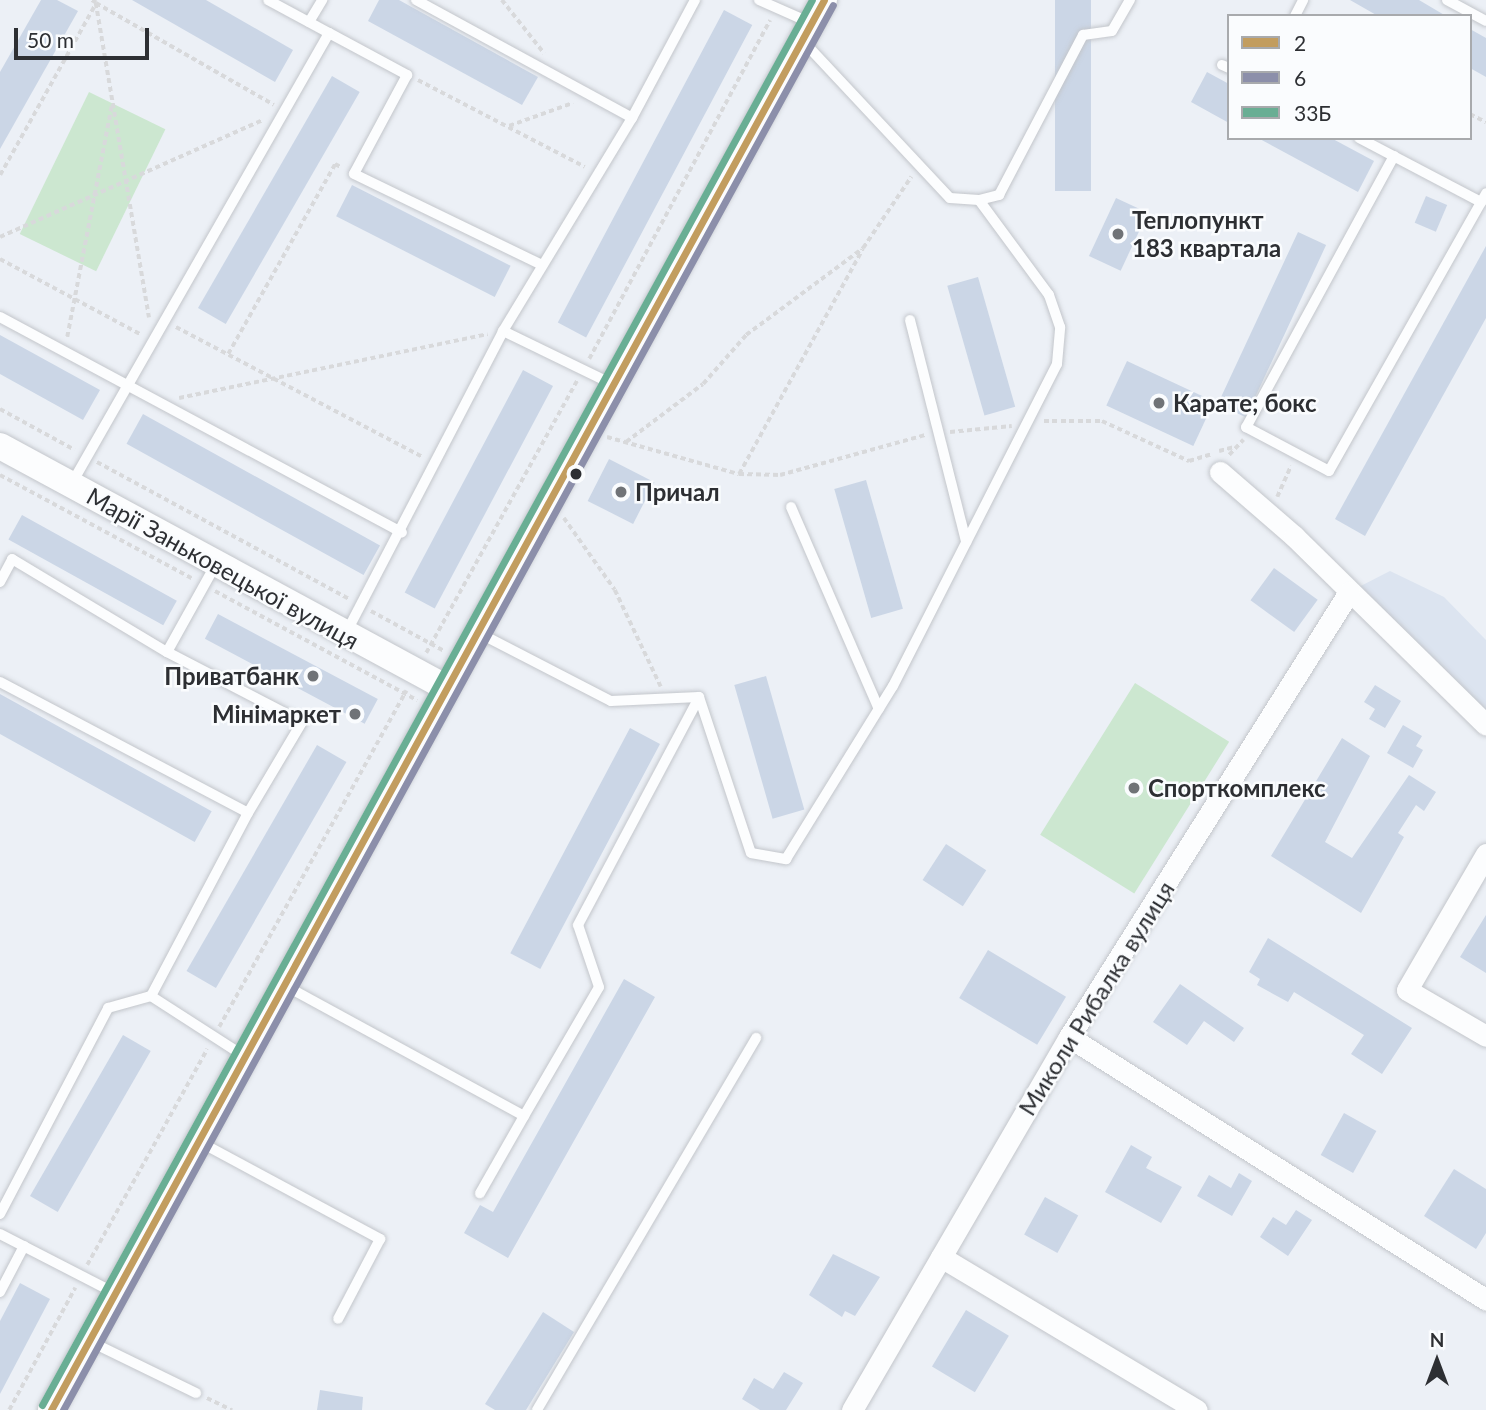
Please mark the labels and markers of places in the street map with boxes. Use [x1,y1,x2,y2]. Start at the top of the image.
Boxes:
place label: Теплопункт 183 квартала [1132,206,1281,262]
marker: Теплопункт 183 квартала [1110,226,1126,242]
place label: Карате; бокс [1173,389,1317,417]
marker: Карате; бокс [1151,395,1167,411]
unlabelled marker [569,467,583,481]
place label: Причал [635,478,720,506]
marker: Причал [613,484,629,500]
place label: Приватбанк [164,662,299,690]
marker: Приватбанк [305,668,321,684]
place label: Мінімаркет [212,700,341,728]
marker: Мінімаркет [347,706,363,722]
place label: Спорткомплекс [1148,774,1326,802]
marker: Спорткомплекс [1126,780,1142,796]

